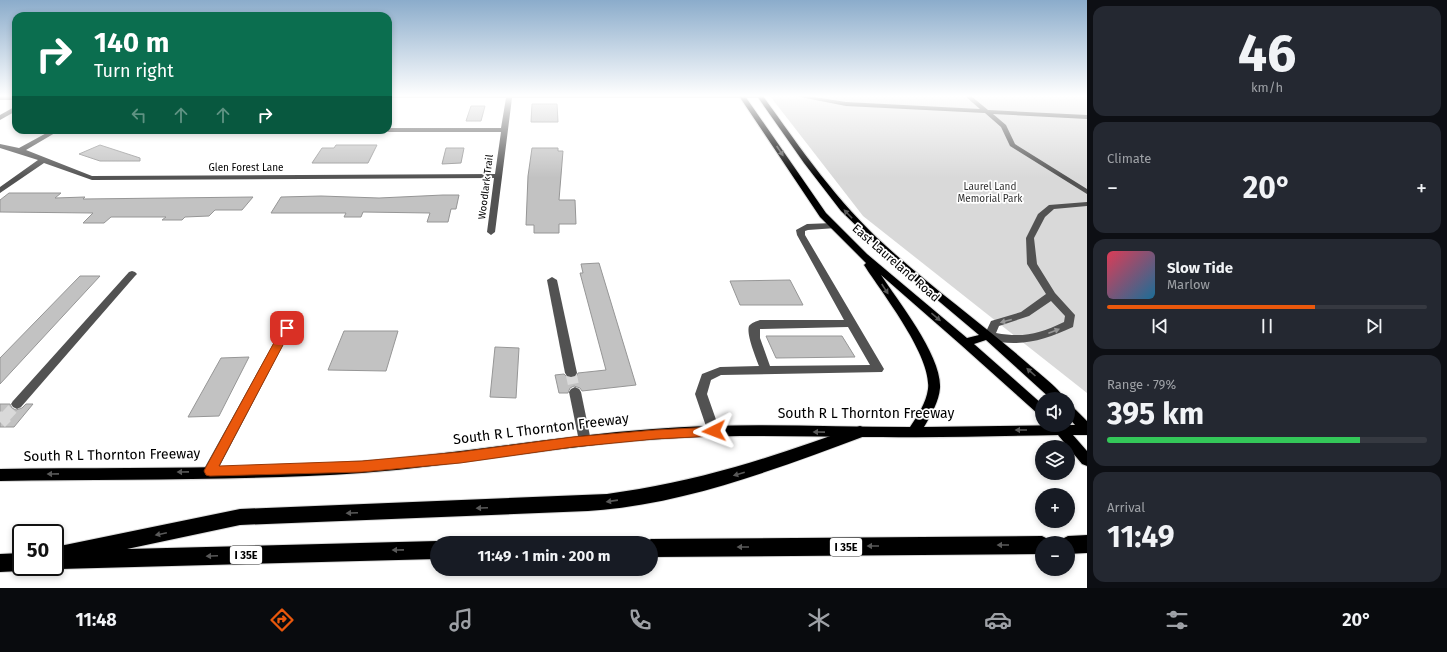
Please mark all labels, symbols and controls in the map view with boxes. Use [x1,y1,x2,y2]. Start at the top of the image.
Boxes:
text: 46 [1238,22,1296,85]
text: 140 m [94,26,170,59]
icon: right [28,28,80,80]
text: Turn right [94,60,174,82]
text: km/h [1251,80,1283,95]
icon: left [128,104,150,126]
icon: ahead [170,104,192,126]
icon: ahead [212,104,234,126]
icon: right [254,104,276,126]
one-way arrow [776,146,784,156]
text: Climate [1107,151,1151,166]
street label: Woodlark Trail [476,154,496,220]
street label: Glen Forest Lane [208,162,284,174]
text: 20° [1243,170,1291,206]
text: − [1107,175,1118,202]
text: + [1416,175,1427,202]
park label: Laurel Land Memorial Park [958,181,1023,205]
one-way arrow [843,209,853,219]
street label: East Laureland Road [850,221,942,305]
text: Slow Tide [1167,259,1233,277]
text: Marlow [1167,277,1210,292]
one-way arrow [881,283,888,295]
pin [270,311,304,345]
one-way arrow [931,313,941,322]
icon: previous [1149,315,1171,337]
icon: pause [1256,315,1278,337]
icon: next [1363,315,1385,337]
icon: arrive [276,317,298,339]
one-way arrow [999,318,1011,324]
one-way arrow [1048,327,1060,333]
one-way arrow [1026,367,1036,377]
text: Range · 79% [1107,377,1176,392]
map controls [1035,392,1075,576]
button: sound [1035,392,1075,432]
text: 395 km [1107,396,1204,432]
street label: South R L Thornton Freeway [778,405,954,422]
street label: South R L Thornton Freeway [452,410,630,448]
position arrow [693,410,735,452]
one-way arrow [1014,427,1027,433]
one-way arrow [812,429,825,435]
button: layers [1035,440,1075,480]
street label: South R L Thornton Freeway [23,445,201,465]
one-way arrow [176,469,189,475]
one-way arrow [46,471,59,477]
one-way arrow [732,471,745,477]
button: + [1035,488,1075,528]
one-way arrow [606,498,618,504]
text: Arrival [1107,500,1145,515]
one-way arrow [475,505,488,511]
one-way arrow [345,510,358,516]
text: 11:49 [1107,519,1175,555]
speed limit sign: 50 [12,524,64,576]
one-way arrow [155,531,167,537]
button: − [1035,536,1075,576]
road number: I 35E [830,538,862,556]
one-way arrow [996,542,1009,548]
one-way arrow [866,543,879,549]
one-way arrow [736,544,749,550]
road number: I 35E [230,546,262,564]
one-way arrow [391,547,404,553]
text: 11:49 · 1 min · 200 m [478,547,610,565]
one-way arrow [205,553,218,559]
icon: directions [268,606,296,634]
icon: music [447,606,475,634]
icon: phone [626,606,654,634]
icon: climate [805,606,833,634]
icon: car [984,606,1012,634]
icon: filters [1163,606,1191,634]
text: 11:48 [76,609,117,631]
text: 20° [1342,609,1371,631]

